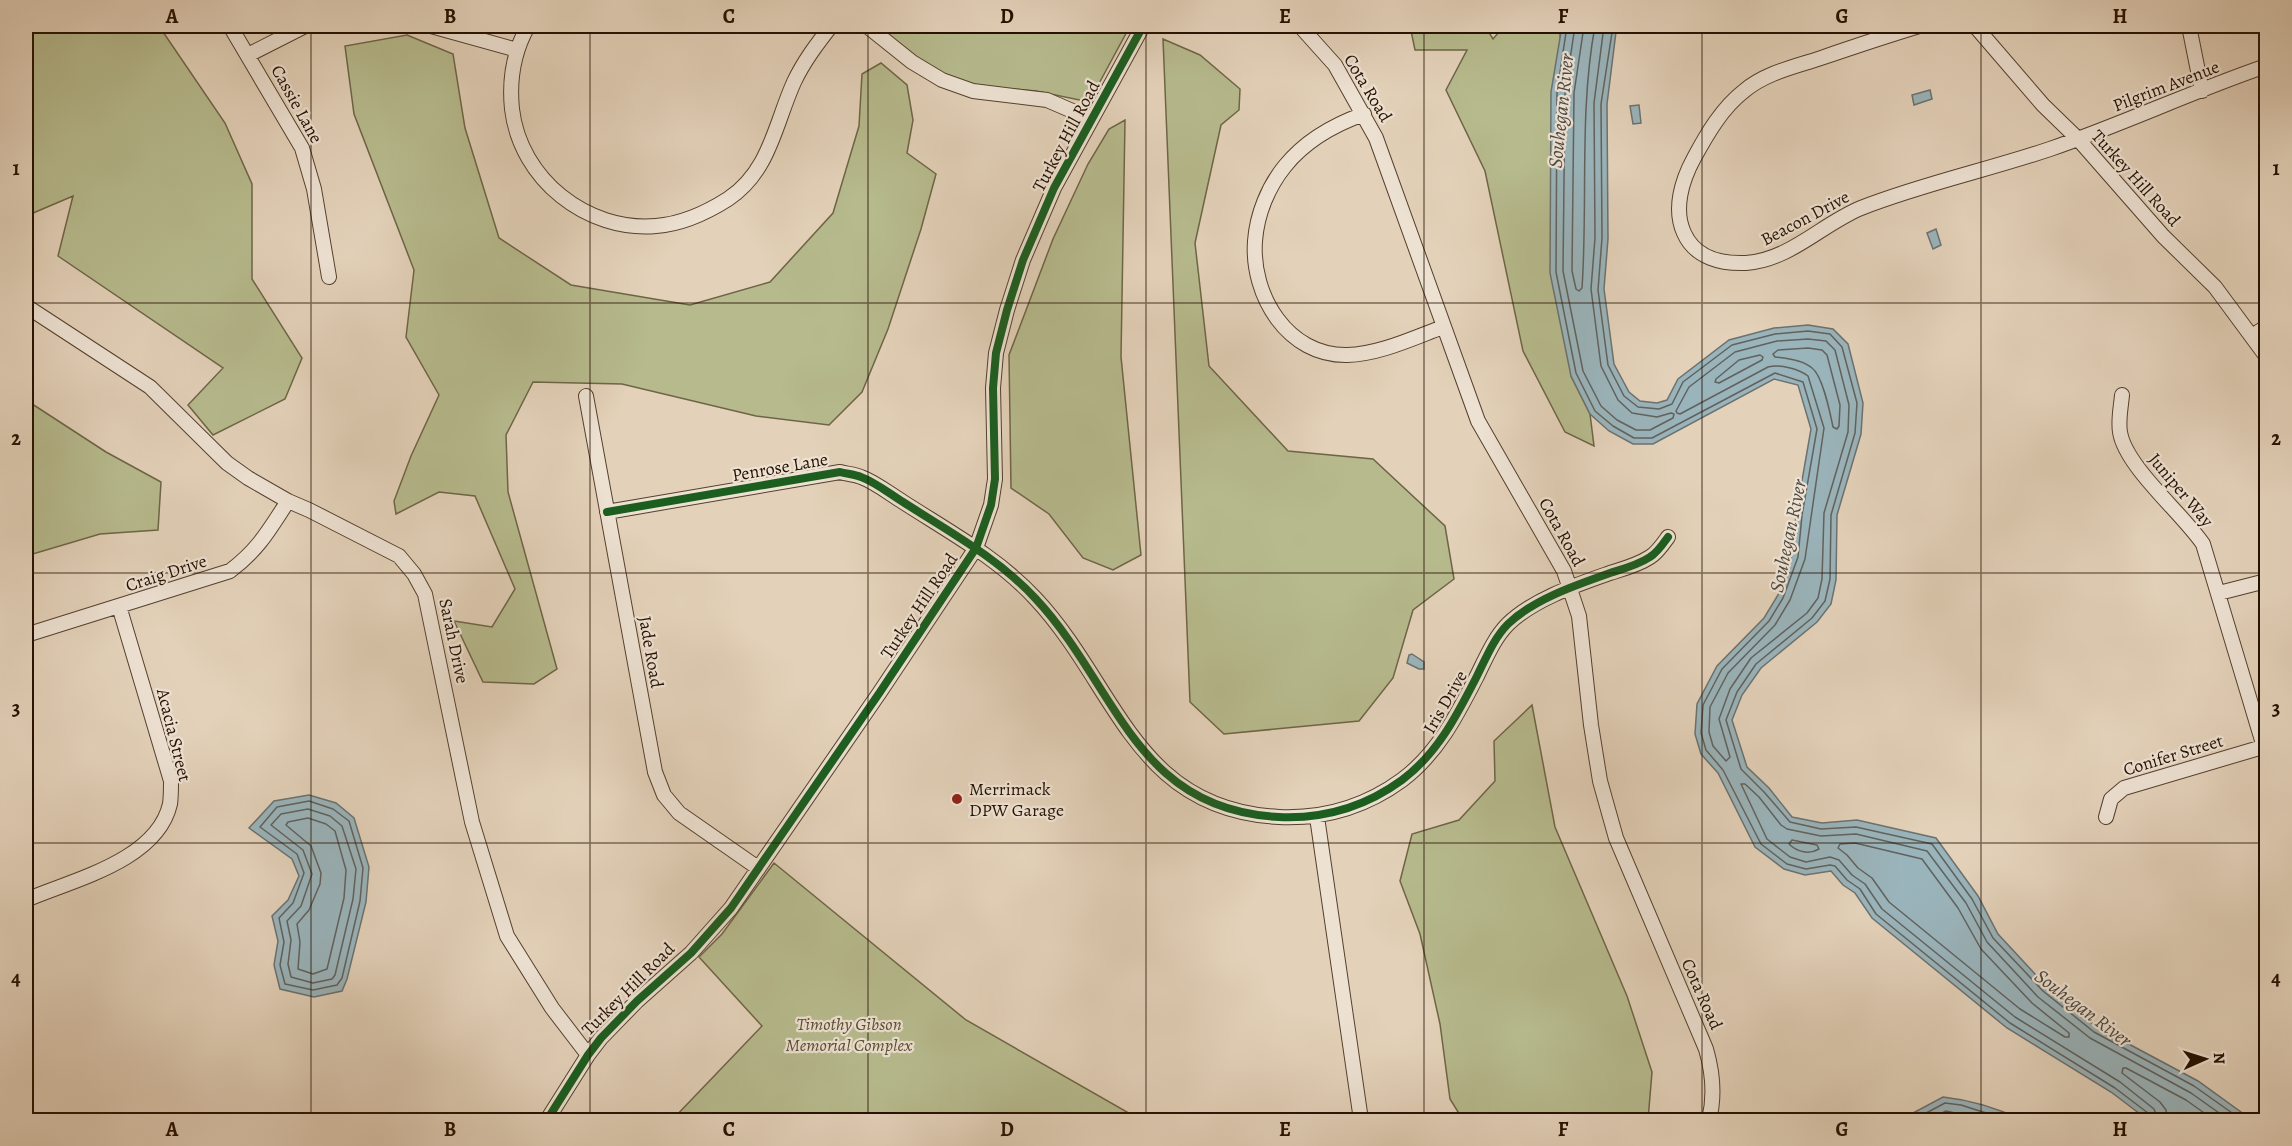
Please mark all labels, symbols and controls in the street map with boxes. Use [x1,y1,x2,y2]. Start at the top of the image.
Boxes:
text: A [165,3,179,30]
text: B [444,3,456,30]
text: C [723,3,735,30]
text: D [1000,3,1014,30]
text: E [1279,3,1291,30]
text: F [1558,3,1569,30]
text: G [1835,3,1849,30]
text: H [2113,3,2128,30]
street label: Cota Road [1338,50,1398,127]
water label: Souhegan River [1542,51,1581,170]
street label: Pilgrim Avenue [2109,55,2223,117]
street label: Cassie Lane [266,60,328,148]
street label: Turkey Hill Road [1027,76,1105,196]
street label: Turkey Hill Road [2086,124,2186,232]
text: 1 [12,155,20,182]
text: 1 [2272,155,2280,182]
street label: Beacon Drive [1756,185,1854,251]
text: 2 [11,425,21,452]
text: 2 [2271,425,2281,452]
street label: Penrose Lane [730,447,830,487]
street label: Juniper Way [2143,448,2220,533]
water label: Souhegan River [1763,476,1813,595]
street label: Cota Road [1533,493,1591,571]
street label: Turkey Hill Road [875,548,963,663]
street label: Craig Drive [122,549,210,597]
street label: Sarah Drive [433,596,475,686]
street label: Jade Road [633,614,669,690]
street label: Iris Drive [1417,666,1473,738]
street label: Acacia Street [151,685,197,784]
text: 3 [12,695,20,722]
text: 3 [2272,695,2280,722]
street label: Conifer Street [2120,728,2226,782]
place label: Merrimack DPW Garage [969,777,1064,822]
marker: Merrimack DPW Garage [950,792,964,806]
street label: Turkey Hill Road [576,937,680,1041]
street label: Cota Road [1676,955,1728,1034]
water label: Souhegan River [2029,963,2138,1054]
text: 4 [11,965,21,992]
text: 4 [2271,965,2281,992]
park label: Timothy Gibson Memorial Complex [786,1012,913,1057]
north arrow [2175,1029,2235,1089]
text: N [2208,1052,2230,1065]
text: A [165,1116,179,1143]
text: B [444,1116,456,1143]
text: C [723,1116,735,1143]
text: D [1000,1116,1014,1143]
text: E [1279,1116,1291,1143]
text: F [1558,1116,1569,1143]
text: G [1835,1116,1849,1143]
text: H [2113,1116,2128,1143]

